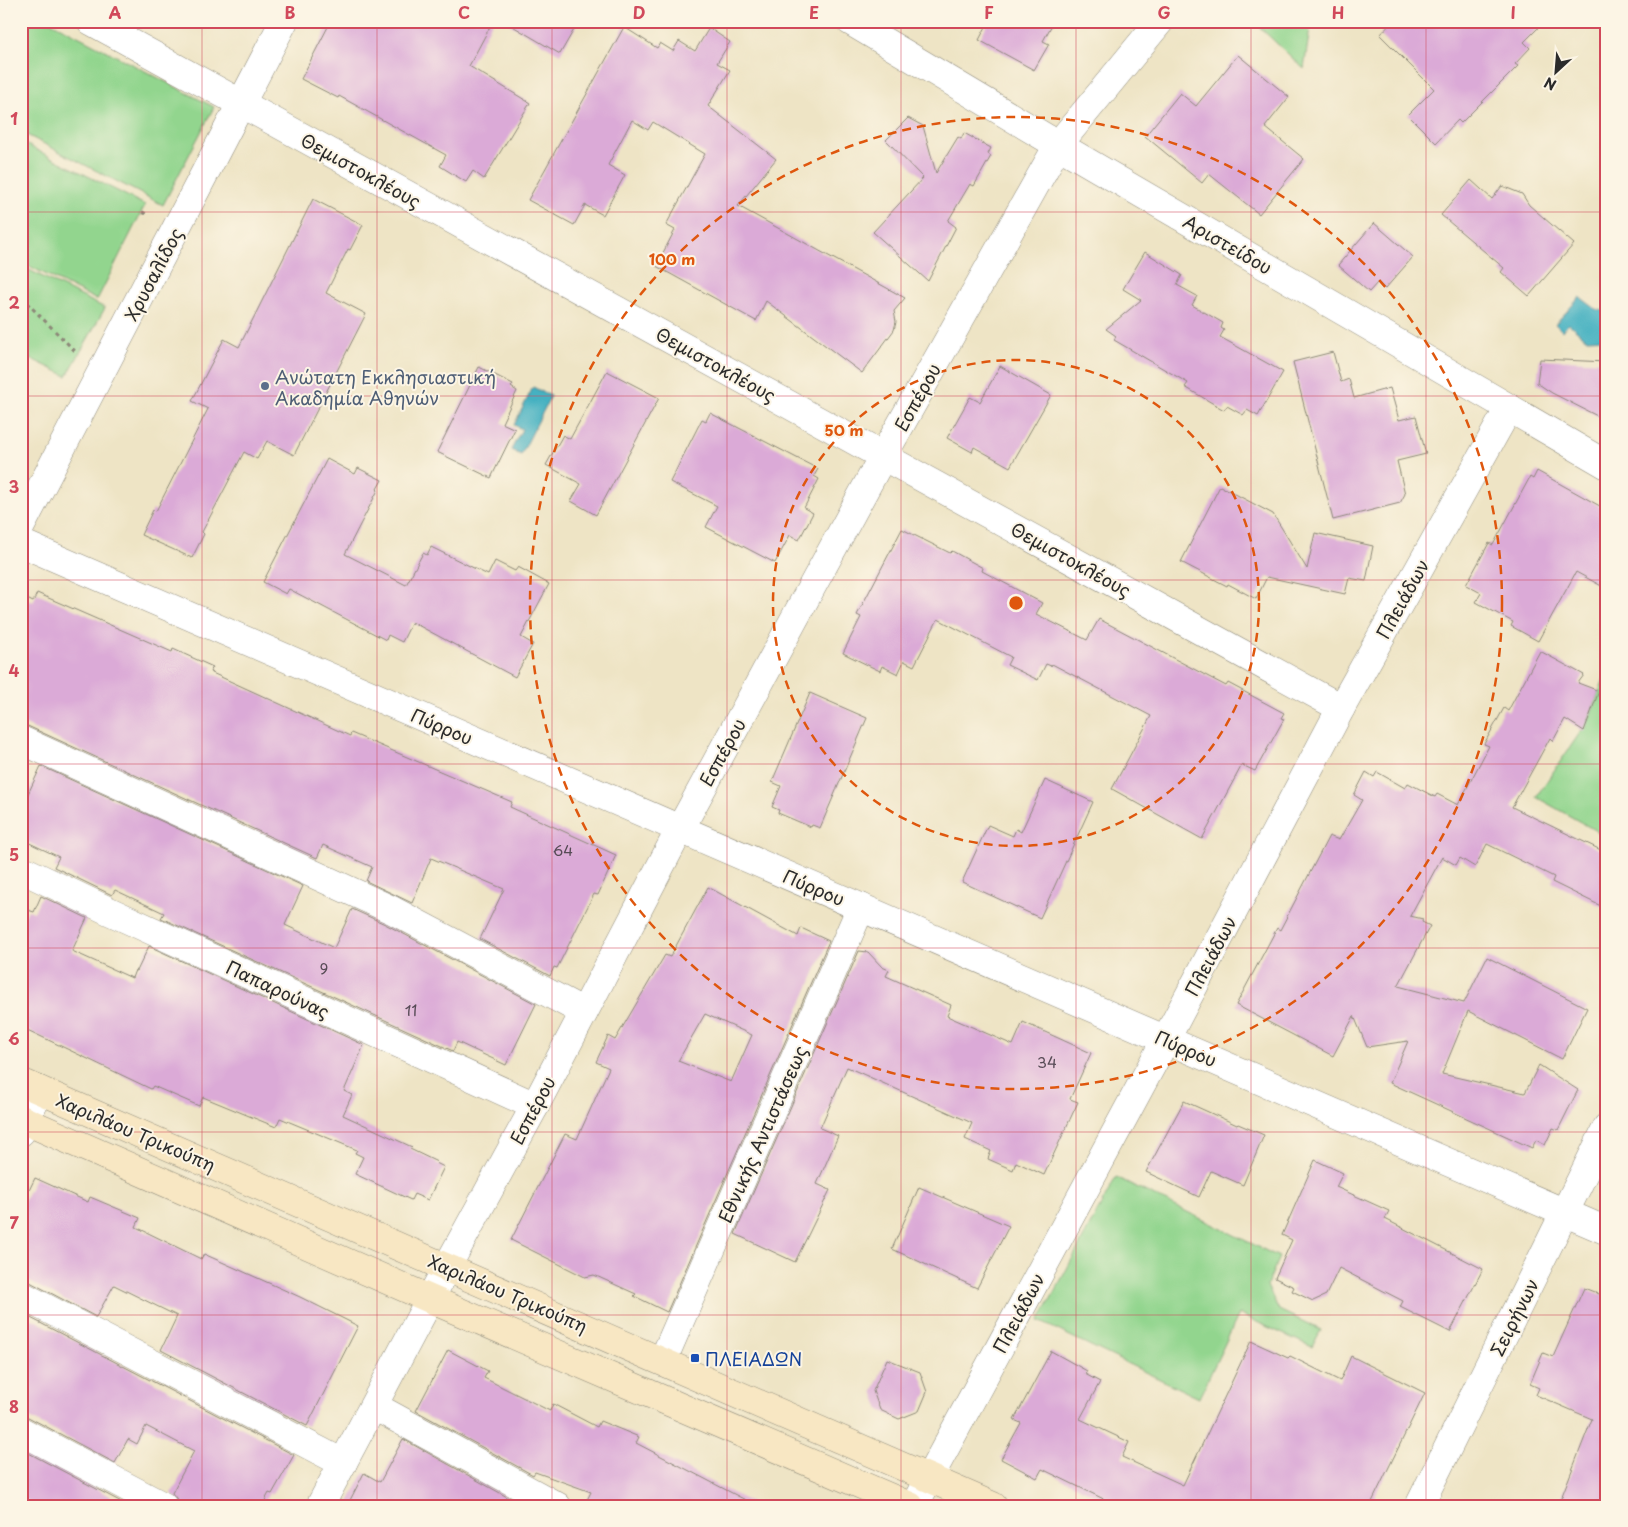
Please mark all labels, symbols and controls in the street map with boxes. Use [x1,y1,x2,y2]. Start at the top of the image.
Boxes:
text: A [109,0,122,24]
text: B [285,0,296,24]
text: C [458,0,470,24]
text: D [633,0,645,24]
text: E [809,0,819,24]
text: F [984,0,994,24]
text: G [1157,0,1171,24]
text: H [1332,0,1344,24]
text: I [1510,0,1516,24]
north arrow [1530,48,1580,98]
text: N [1540,72,1560,96]
text: 1 [10,106,18,130]
street label: Θεμιστοκλέους [296,126,426,214]
street label: Αριστείδου [1179,208,1277,280]
street label: Χρυσαλίδος [117,223,189,325]
text: 100 m [649,247,695,270]
text: 2 [8,290,20,314]
street label: Θεμιστοκλέους [651,320,781,408]
street label: Εσπέρου [887,358,947,436]
place label: Ανώτατη Εκκλησιαστική Ακαδημία Αθηνών [275,363,496,411]
marker: Ανώτατη Εκκλησιαστική Ακαδημία Αθηνών [259,380,271,392]
text: 50 m [825,418,863,441]
text: 3 [9,474,19,498]
street label: Θεμιστοκλέους [1006,515,1136,603]
street label: Πλειάδων [1369,554,1435,644]
centre of rings [1007,594,1025,612]
text: 4 [9,658,20,682]
street label: Πύρρου [407,701,477,751]
street label: Εσπέρου [692,713,752,791]
house number: 64 [553,838,573,861]
text: 5 [9,842,19,866]
street label: Πύρρου [779,862,849,912]
street label: Πλειάδων [1177,911,1243,1001]
street label: Παπαρούνας [222,953,334,1025]
house number: 9 [320,956,328,979]
house number: 11 [405,998,417,1021]
street label: Πύρρου [1151,1023,1221,1073]
text: 6 [8,1026,20,1050]
street label: Εθνικής Αντιστάσεως [711,1041,813,1227]
house number: 34 [1037,1050,1057,1073]
street label: Εσπέρου [503,1071,561,1149]
street label: Χαριλάου Τρικούπη [52,1086,220,1178]
text: 7 [9,1210,19,1234]
street label: Χαριλάου Τρικούπη [424,1247,592,1339]
street label: Πλειάδων [985,1268,1051,1358]
street label: Σειρήνων [1483,1274,1545,1360]
place label: ΠΛΕΙΑΔΩΝ [705,1345,802,1372]
marker: ΠΛΕΙΑΔΩΝ [689,1352,701,1364]
text: 8 [9,1394,19,1418]

